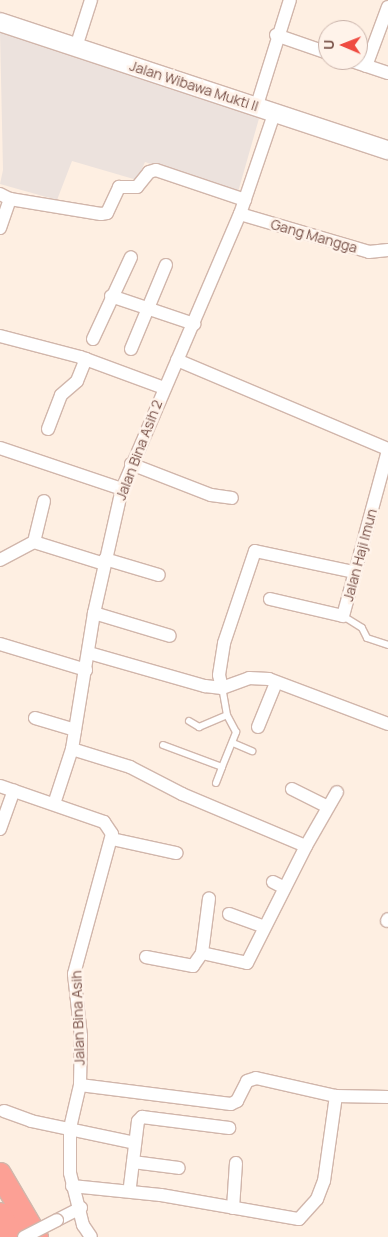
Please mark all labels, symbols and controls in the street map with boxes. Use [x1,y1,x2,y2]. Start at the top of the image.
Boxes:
north arrow [318,20,368,70]
text: U [319,40,338,50]
street label: Jalan Wibawa Mukti II [127,57,261,115]
street label: Gang Mangga [269,216,359,256]
street label: Jalan Bina Asih 2 [112,398,166,502]
street label: Jalan Haji Imun [340,507,380,603]
street label: Jalan Bina Asih [68,970,88,1066]

